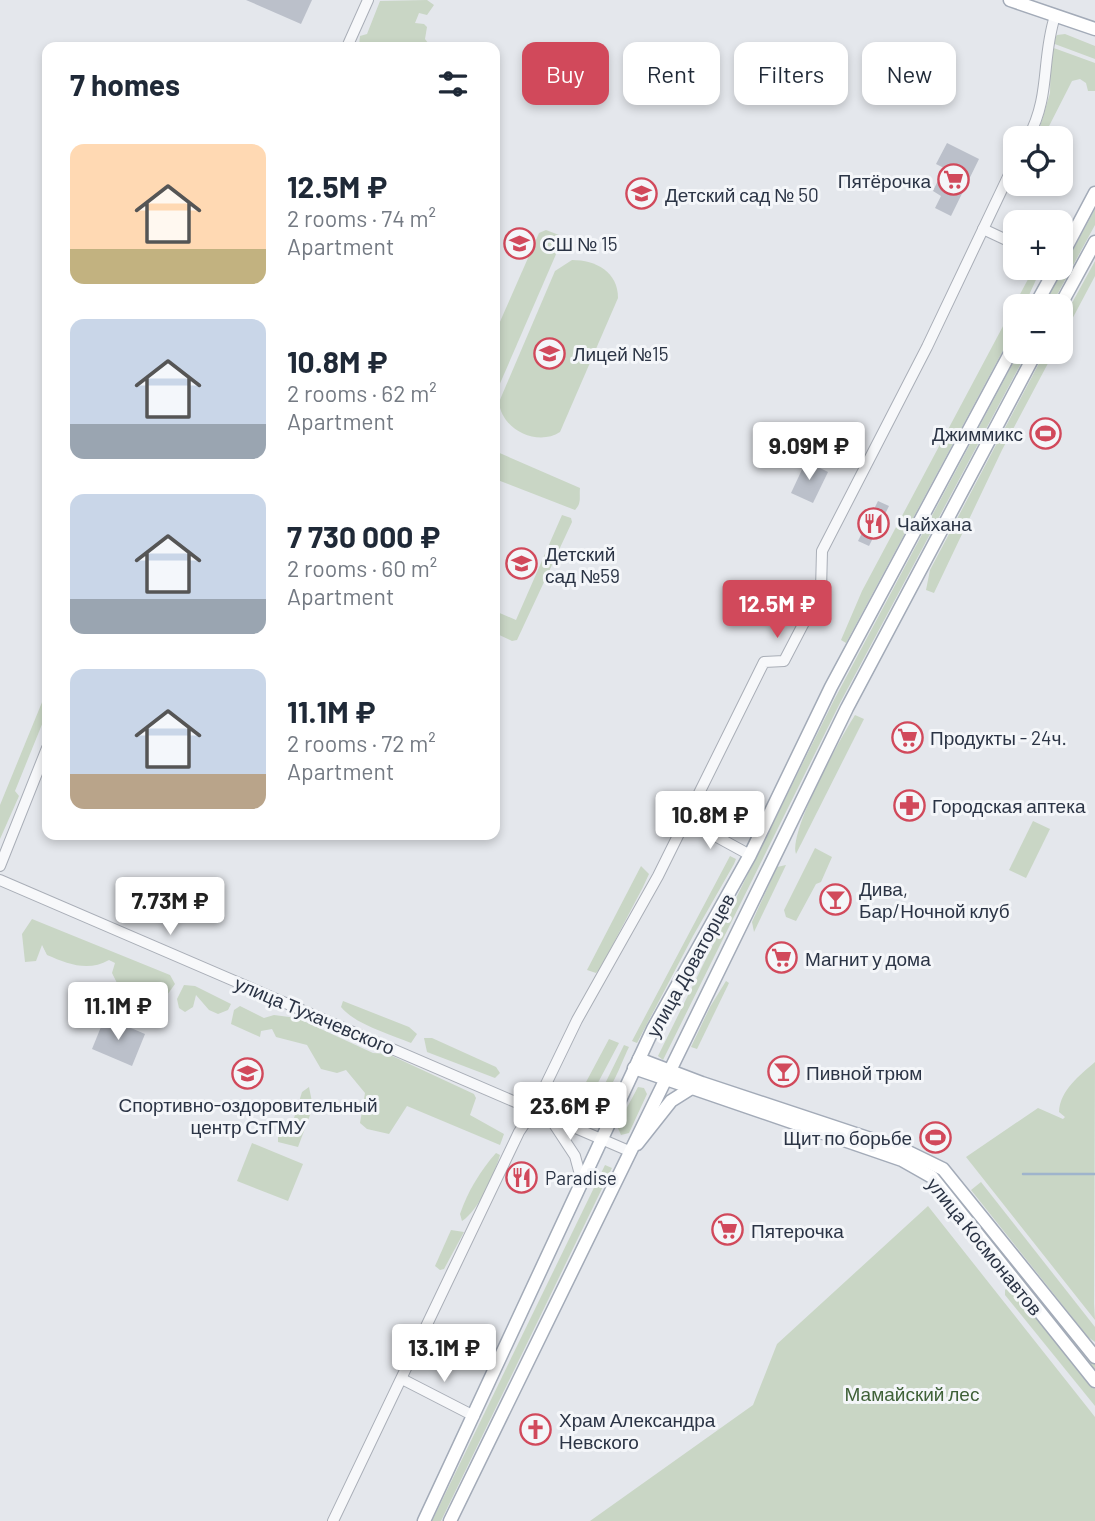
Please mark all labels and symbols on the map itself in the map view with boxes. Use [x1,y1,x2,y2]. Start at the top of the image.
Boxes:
supermarket icon: Пятёрочка [937,163,971,197]
place label: Пятёрочка [838,169,931,192]
school or university icon: Детский сад № 50 [625,177,659,211]
place label: Детский сад № 50 [665,183,819,206]
school or university icon: СШ № 15 [502,226,536,260]
place label: СШ № 15 [542,232,618,255]
school or university icon: Лицей №15 [533,336,567,370]
place label: Лицей №15 [573,342,669,365]
sports icon: Джиммикс [1029,416,1063,450]
pin: 9.09M ₽ [744,422,874,482]
place label: Джиммикс [932,422,1023,445]
restaurant icon: Чайхана [857,506,891,540]
place label: Чайхана [897,512,972,535]
place label: Детский сад №59 [545,542,620,587]
school or university icon: Детский сад №59 [505,547,539,581]
pin: 12.5M ₽ [712,580,842,640]
supermarket icon: Продукты - 24ч. [890,720,924,754]
place label: Продукты - 24ч. [930,726,1067,749]
pharmacy icon: Городская аптека [892,788,926,822]
pin: 10.8M ₽ [645,792,775,851]
place label: Городская аптека [932,794,1086,817]
place label: Дива, Бар/Ночной клуб [859,877,1010,922]
pin: 7.73M ₽ [105,878,235,937]
bar icon: Дива, Бар/Ночной клуб [819,882,853,916]
street label: улица Доваторцев [641,889,739,1041]
supermarket icon: Магнит у дома [765,941,799,975]
place label: Магнит у дома [805,947,931,970]
street label: улица Тухачевского [232,971,398,1059]
pin: 11.1M ₽ [53,982,183,1042]
bar icon: Пивной трюм [766,1055,800,1089]
school or university icon: Спортивно-оздоровительный центр СтГМУ [231,1056,265,1090]
place label: Пивной трюм [806,1061,922,1084]
pin: 23.6M ₽ [505,1082,635,1142]
place label: Спортивно-оздоровительный центр СтГМУ [119,1093,378,1138]
sports icon: Щит по борьбе [918,1120,952,1154]
place label: Щит по борьбе [783,1126,912,1149]
restaurant icon: Paradise [505,1160,539,1194]
place label: Paradise [545,1166,617,1189]
street label: улица Космонавтов [922,1172,1048,1320]
supermarket icon: Пятерочка [711,1213,745,1247]
place label: Пятерочка [751,1219,844,1242]
pin: 13.1M ₽ [379,1324,509,1384]
park label: Мамайский лес [845,1382,979,1405]
place label: Храм Александра Невского [559,1408,716,1453]
church icon: Храм Александра Невского [519,1413,553,1447]

